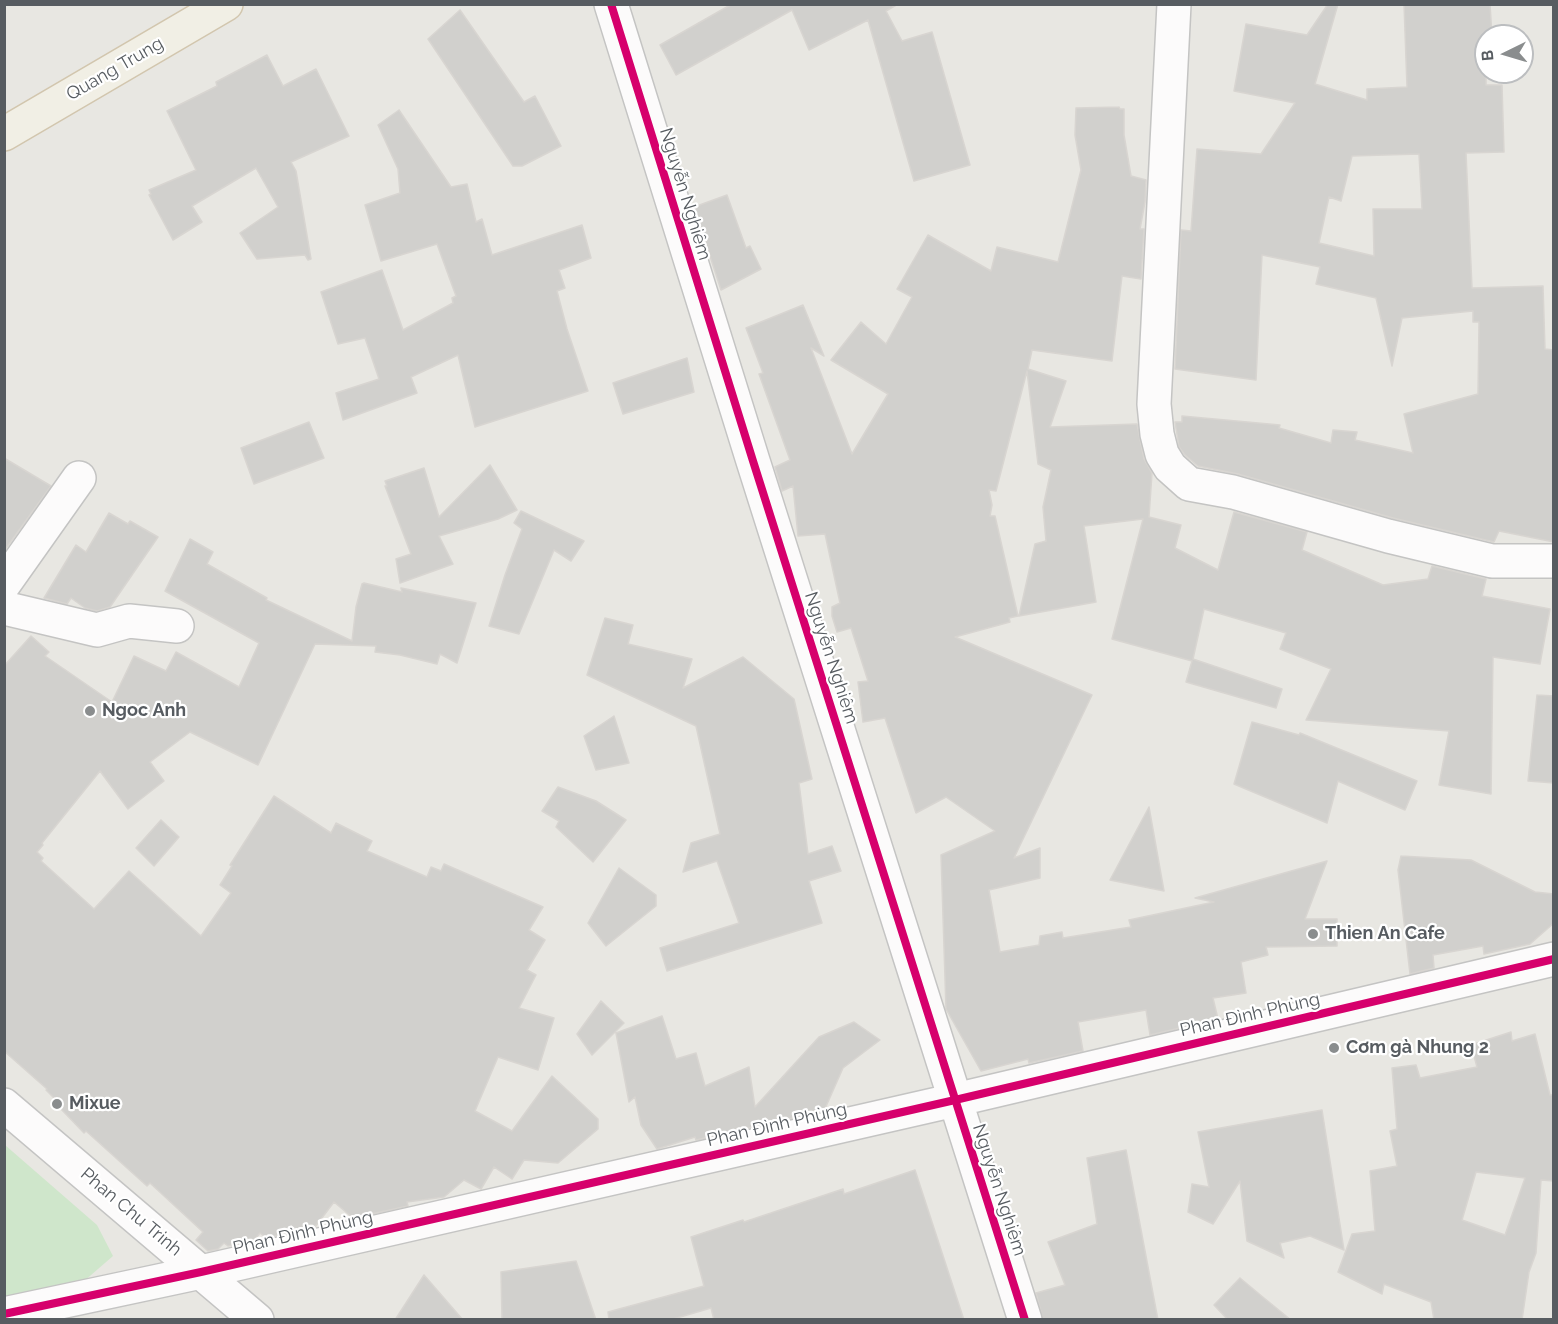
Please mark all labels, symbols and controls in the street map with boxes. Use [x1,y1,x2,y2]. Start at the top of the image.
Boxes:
north arrow [1474,24,1534,84]
street label: Quang Trung [63,33,167,105]
text: B [1478,49,1498,62]
street label: Nguyễn Nghiêm [655,125,715,263]
street label: Nguyễn Nghiêm [799,589,863,727]
place label: Ngoc Anh [102,700,186,722]
marker: Ngoc Anh [83,704,97,718]
place label: Thien An Cafe [1325,923,1445,945]
marker: Thien An Cafe [1306,927,1320,941]
street label: Phan Đình Phùng [1178,988,1322,1042]
place label: Cơm gà Nhung 2 [1346,1037,1489,1059]
marker: Cơm gà Nhung 2 [1327,1041,1341,1055]
place label: Mixue [69,1093,121,1115]
marker: Mixue [50,1097,64,1111]
street label: Phan Đình Phùng [705,1098,849,1152]
street label: Nguyễn Nghiêm [967,1121,1031,1259]
street label: Phan Chu Trinh [76,1163,186,1261]
street label: Phan Đình Phùng [231,1206,375,1260]

